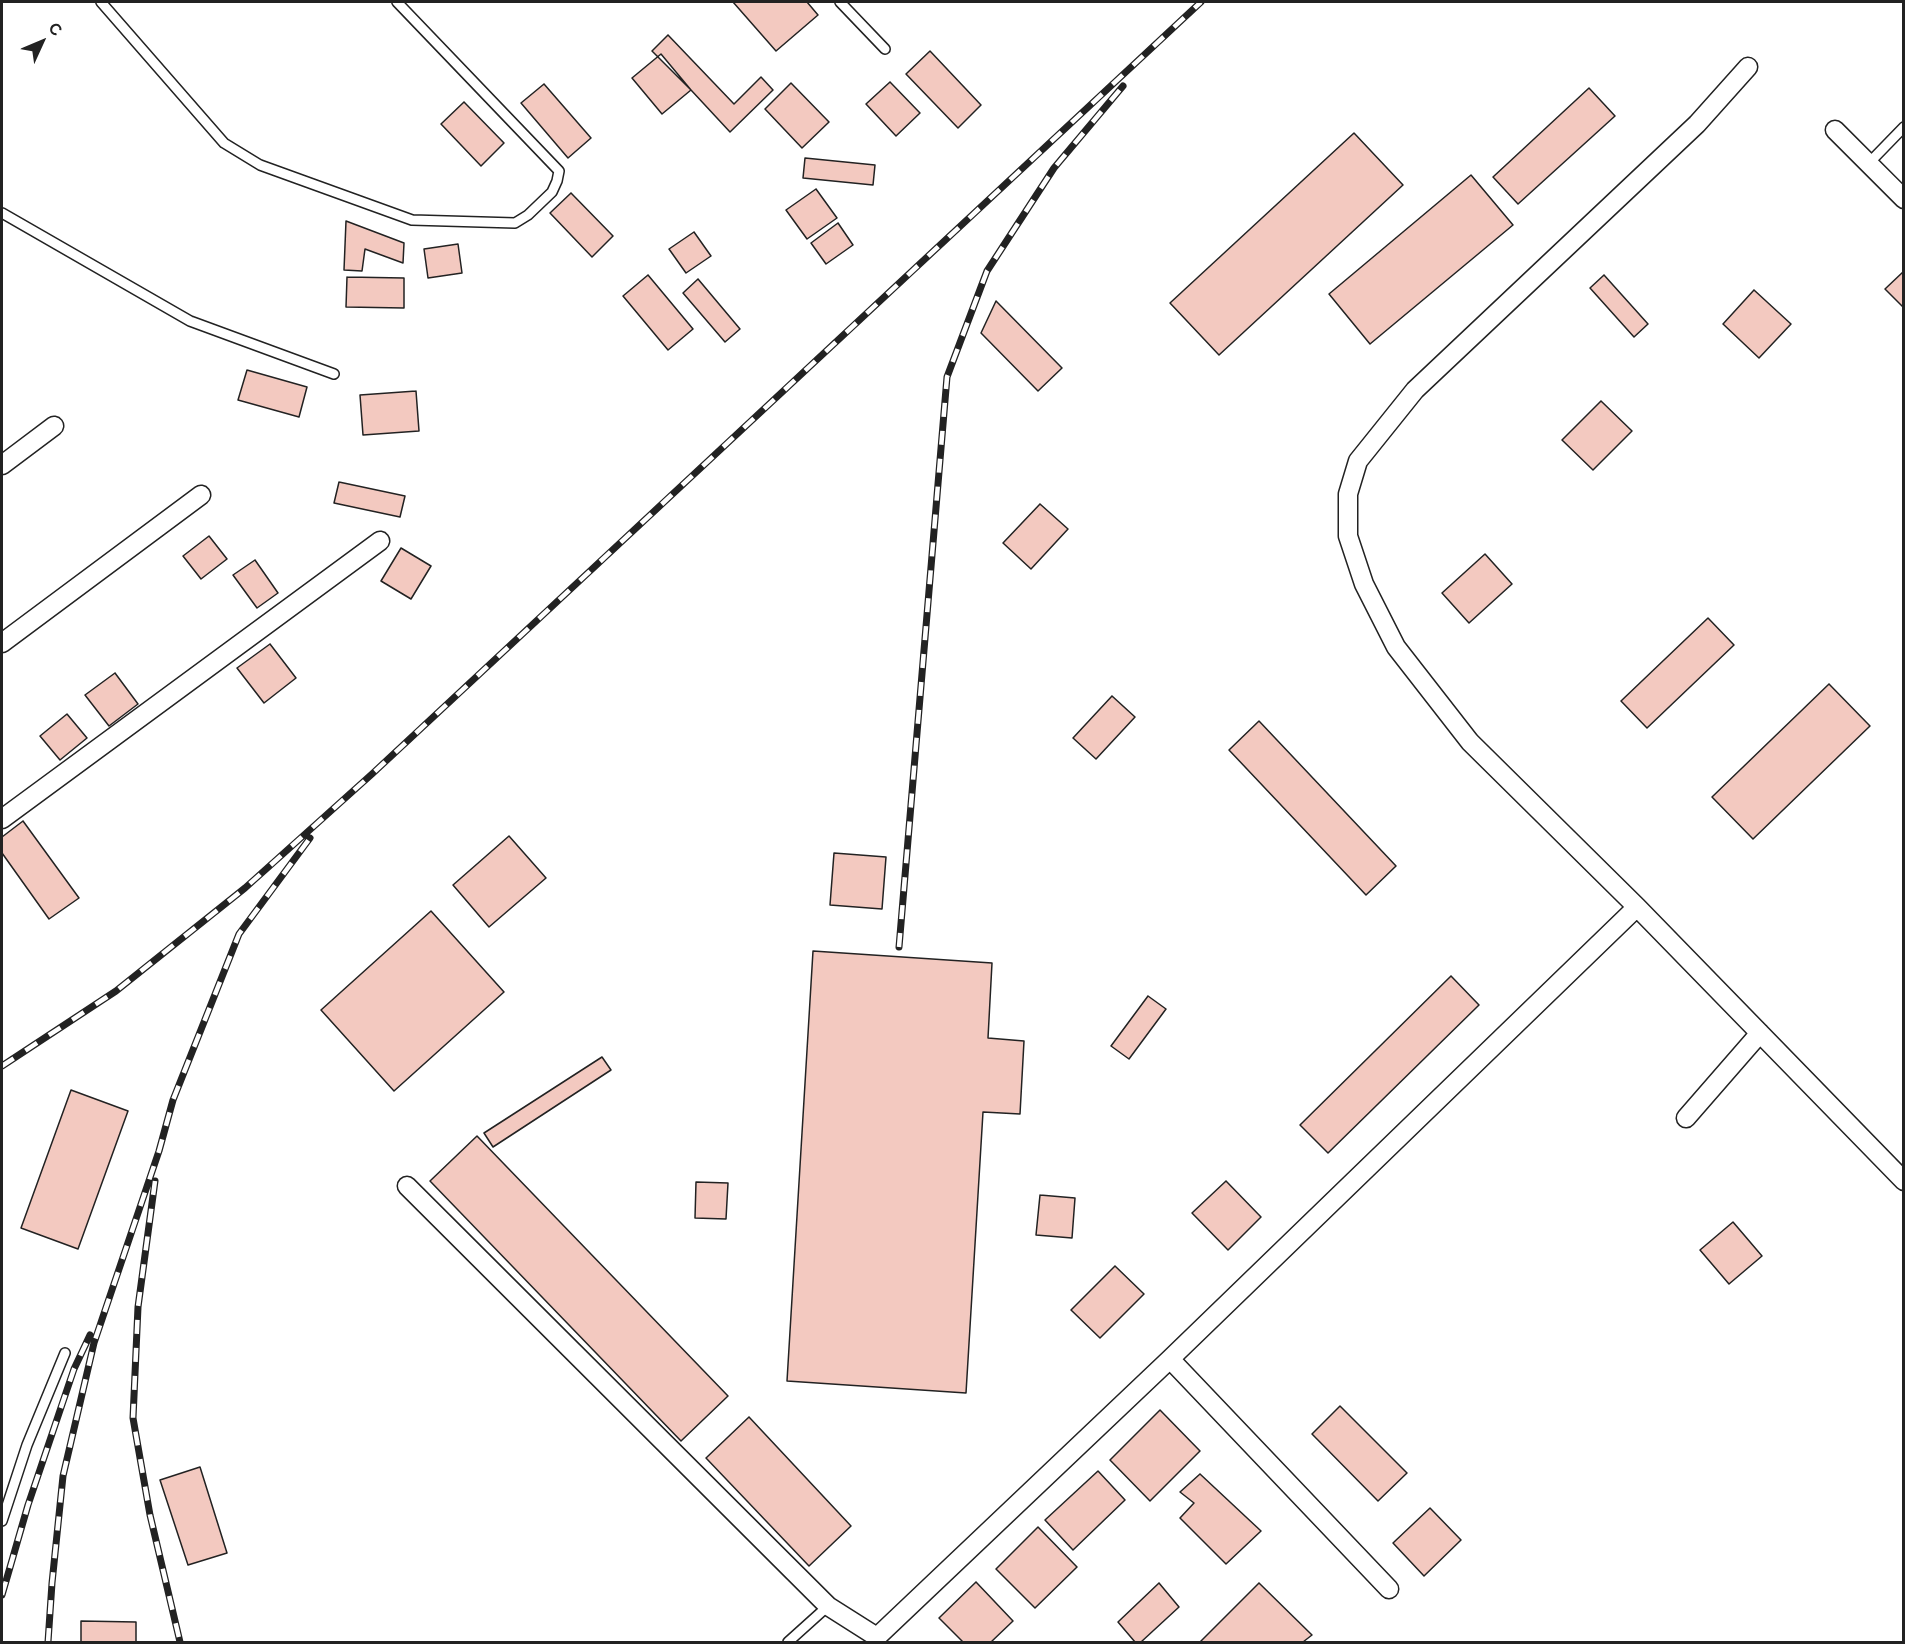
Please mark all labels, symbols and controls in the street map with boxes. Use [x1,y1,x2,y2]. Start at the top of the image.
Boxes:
north arrow [12,12,72,72]
text: С [45,19,66,40]

